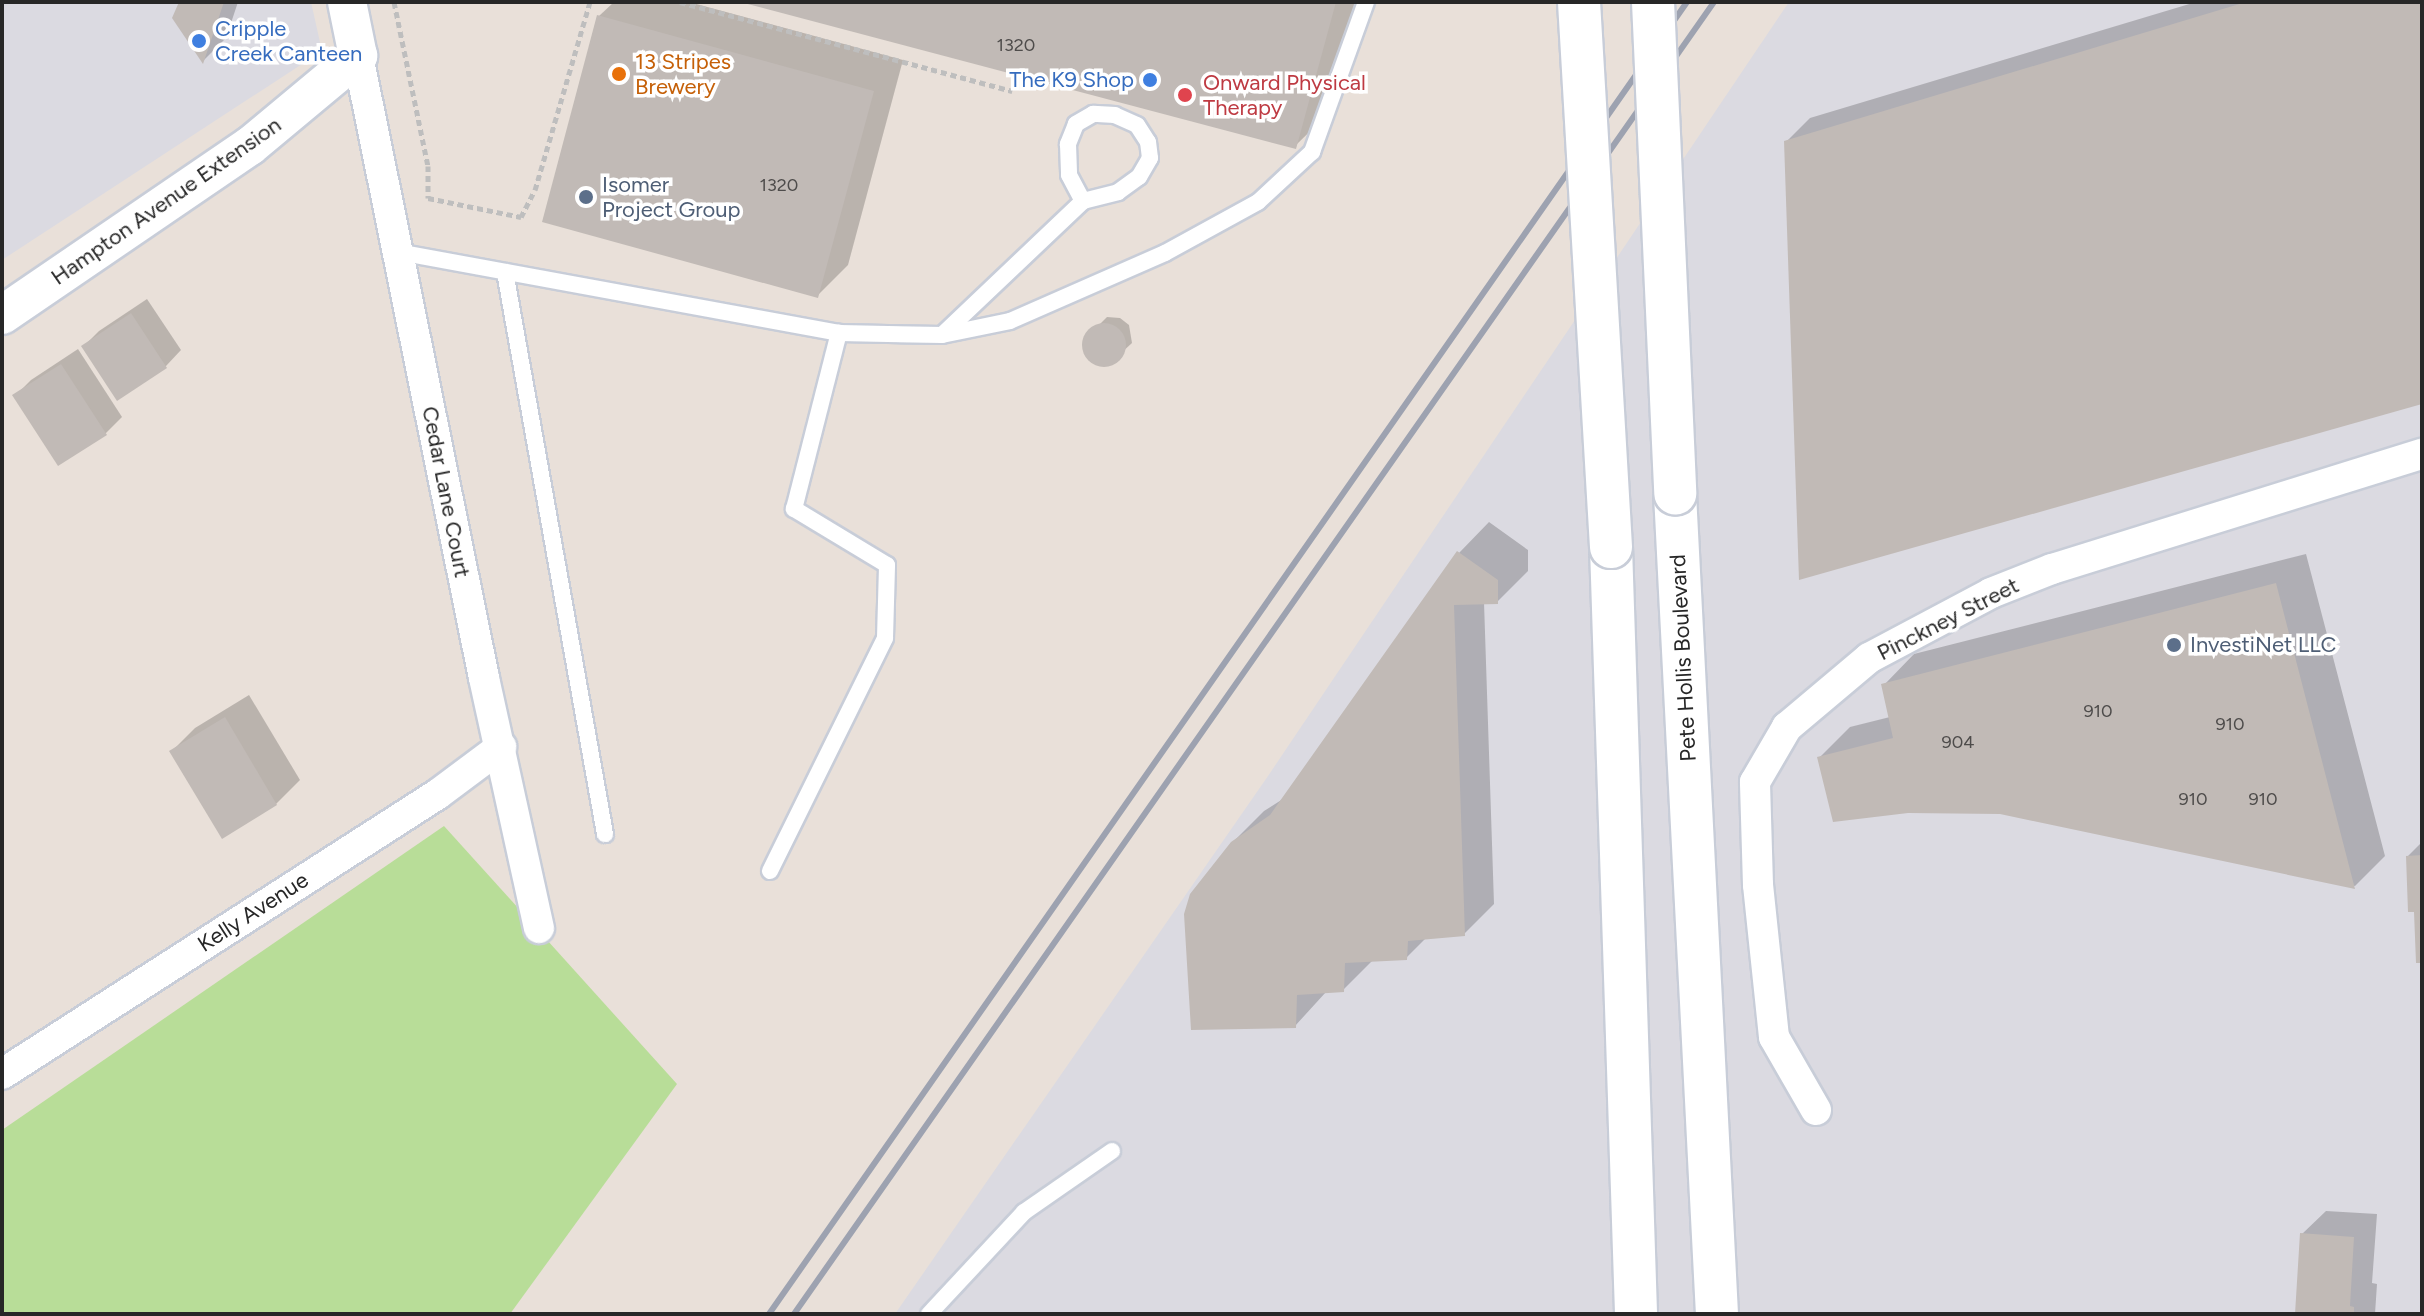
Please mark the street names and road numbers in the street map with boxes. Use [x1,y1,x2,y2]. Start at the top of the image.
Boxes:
street label: Hampton Avenue Extension [46,111,286,291]
street label: Cedar Lane Court [416,404,476,580]
street label: Pete Hollis Boulevard [1664,554,1702,762]
street label: Pinckney Street [1873,572,2023,666]
street label: Kelly Avenue [193,867,313,957]

